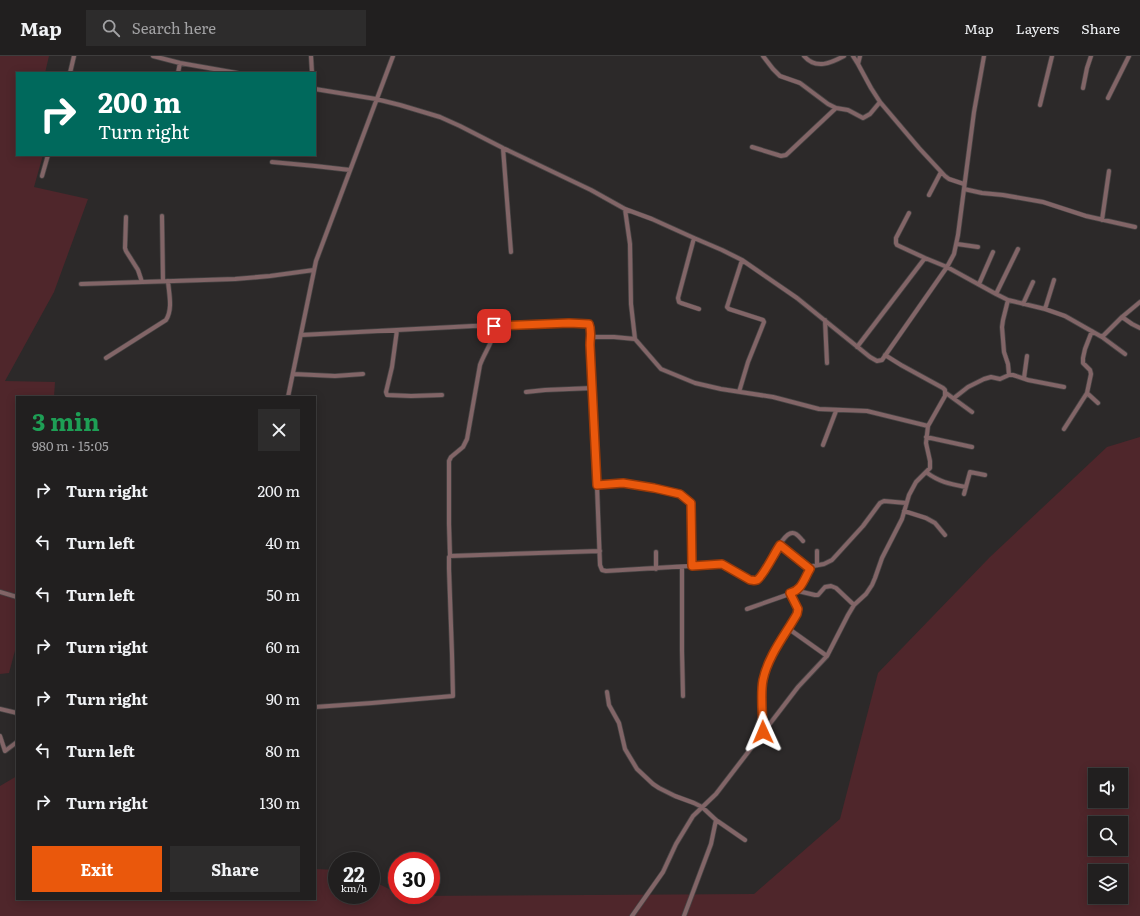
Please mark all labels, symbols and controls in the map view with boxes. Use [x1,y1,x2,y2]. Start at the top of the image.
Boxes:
search box [86,10,366,46]
text: Map [20,14,62,42]
text: Search here [132,16,216,39]
icon: search [100,17,122,39]
text: Map [964,18,994,38]
text: Layers [1016,18,1059,38]
text: Share [1081,18,1120,38]
text: 200 m [98,80,181,122]
icon: right [32,88,84,140]
text: Turn right [98,118,189,145]
pin [477,309,511,343]
icon: arrive [483,315,505,337]
text: 3 min [32,403,100,438]
button: close [258,409,300,451]
text: 980 m · 15:05 [32,436,109,455]
icon: right [32,479,54,501]
text: Turn right [66,479,148,502]
text: 200 m [258,479,300,502]
icon: left [32,531,54,553]
text: Turn left [66,531,135,554]
text: 40 m [266,531,300,554]
icon: left [32,583,54,605]
text: Turn left [66,583,135,606]
text: 50 m [266,583,300,606]
icon: right [32,635,54,657]
text: Turn right [66,635,148,658]
text: 60 m [266,635,300,658]
icon: right [32,687,54,709]
text: Turn right [66,687,148,710]
text: 90 m [266,687,300,710]
position arrow [742,711,784,753]
icon: left [32,739,54,761]
text: Turn left [66,739,135,762]
text: 80 m [266,739,300,762]
map controls [1088,768,1128,904]
button: sound [1088,768,1128,808]
icon: right [32,791,54,813]
text: Turn right [66,791,148,814]
text: 130 m [260,791,300,814]
button: search [1088,816,1128,856]
button: Exit [32,846,162,892]
button: Share [170,846,300,892]
speed limit sign: 30 [388,852,440,904]
text: 22 [343,858,365,888]
button: layers [1088,864,1128,904]
text: km/h [341,880,367,895]

